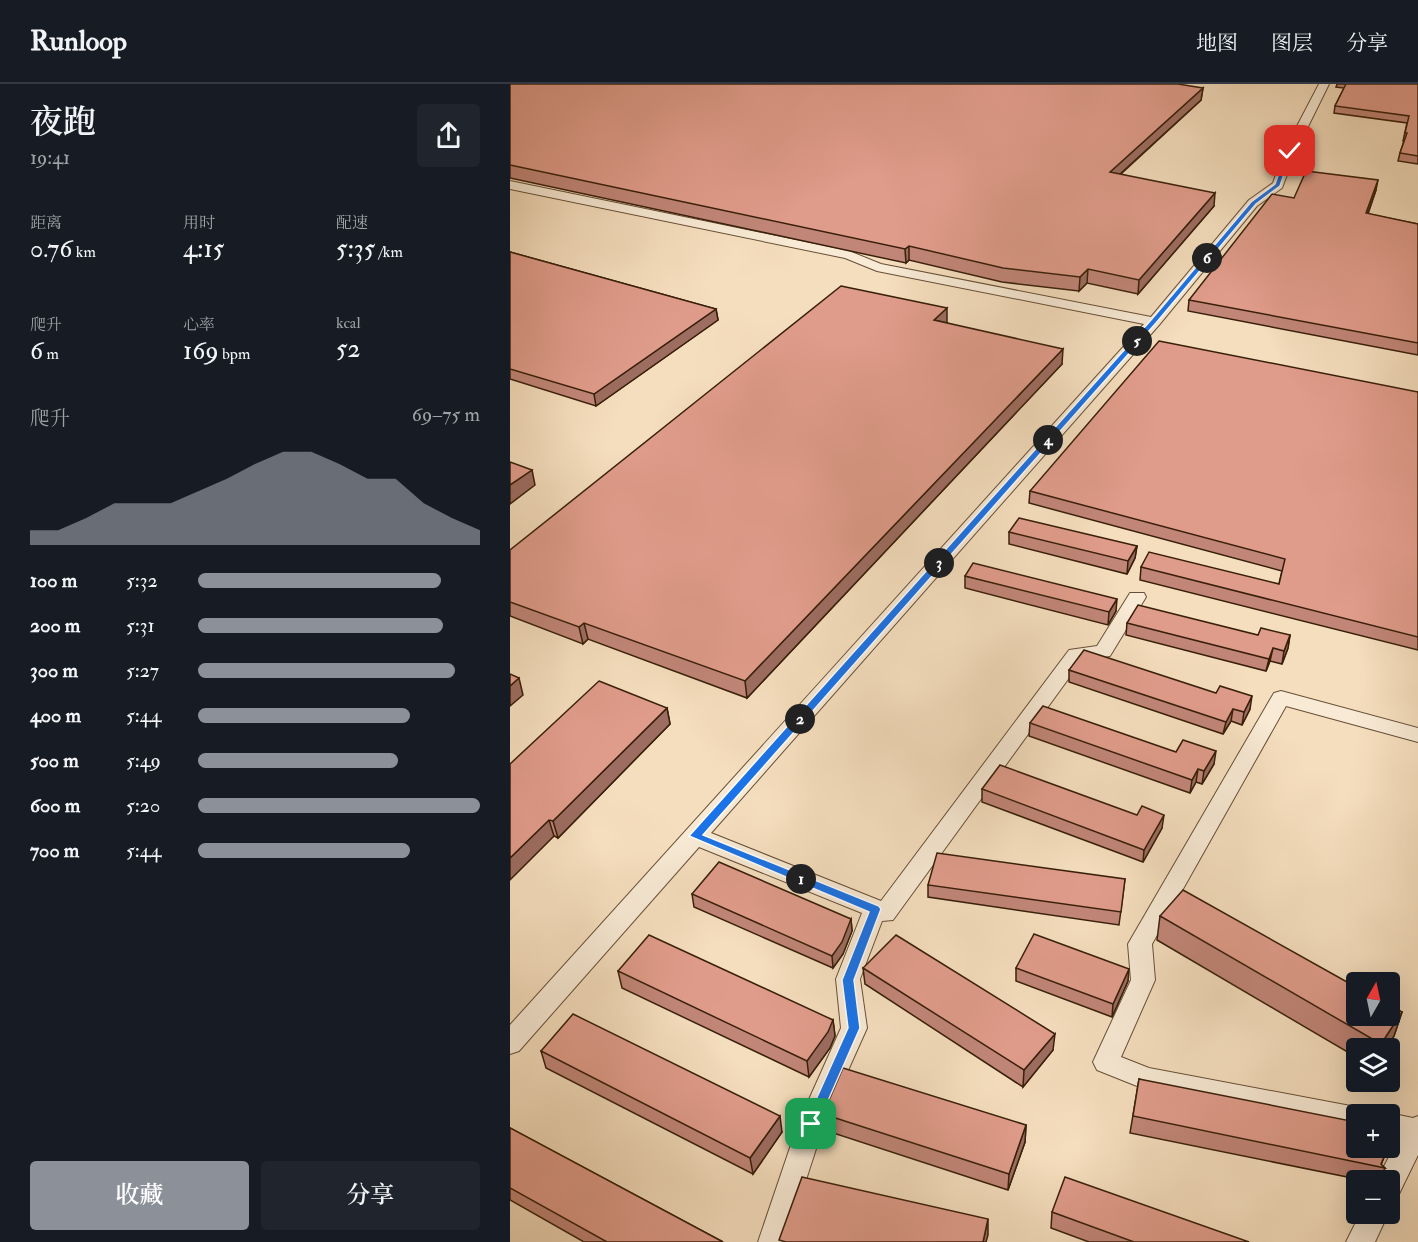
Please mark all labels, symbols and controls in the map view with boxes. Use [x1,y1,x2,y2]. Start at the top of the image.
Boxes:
text: Runloop [30,24,127,59]
text: 地图 [1196,30,1238,57]
text: 图层 [1271,30,1313,57]
text: 分享 [1346,30,1388,57]
text: 夜跑 [30,102,96,143]
button: share [417,104,480,167]
pin [1264,125,1315,176]
icon: check [1273,134,1306,167]
text: 19:41 [30,145,70,170]
text: 距离 [30,213,62,233]
text: 用时 [183,213,215,233]
text: 配速 [336,213,368,233]
text: 0.76 [30,233,72,265]
text: 4:15 [183,233,224,265]
text: 5:35 [336,233,375,265]
text: km [72,242,96,262]
text: /km [375,242,403,262]
pin: 6 [1192,243,1222,273]
text: 6 [1203,248,1211,268]
text: kcal [336,313,361,333]
text: 爬升 [30,315,62,335]
text: 心率 [183,315,215,335]
pin: 5 [1122,326,1152,356]
text: 5 [1133,331,1141,351]
text: 52 [336,333,361,365]
text: 6 [30,335,43,367]
text: 169 [183,335,219,367]
text: m [43,344,59,364]
text: bpm [219,344,250,364]
text: 69–75 m [412,402,480,427]
text: 爬升 [30,406,70,431]
pin: 4 [1033,425,1063,455]
text: 4 [1044,430,1052,450]
pin: 3 [924,548,954,578]
text: 3 [936,553,942,573]
text: 100 m [30,568,77,593]
text: 5:32 [126,568,158,593]
text: 200 m [30,613,80,638]
text: 5:31 [126,613,155,638]
text: 300 m [30,658,78,683]
text: 5:27 [126,658,159,683]
text: 400 m [30,703,81,728]
text: 5:44 [126,703,161,728]
pin: 2 [785,704,815,734]
text: 2 [796,709,804,729]
text: 500 m [30,748,79,773]
text: 5:49 [126,748,161,773]
text: 600 m [30,793,80,818]
text: 5:20 [126,793,160,818]
text: 700 m [30,838,79,863]
text: 5:44 [126,838,161,863]
pin: 1 [786,864,816,894]
text: 1 [798,869,804,889]
north arrow [1346,972,1400,1026]
map controls [1346,972,1400,1224]
button: layers [1346,1038,1400,1092]
pin [785,1098,836,1149]
button: + [1346,1104,1400,1158]
icon: arrive [794,1107,827,1140]
button: 收藏 [30,1161,249,1230]
button: 分享 [261,1161,480,1230]
button: − [1346,1170,1400,1224]

